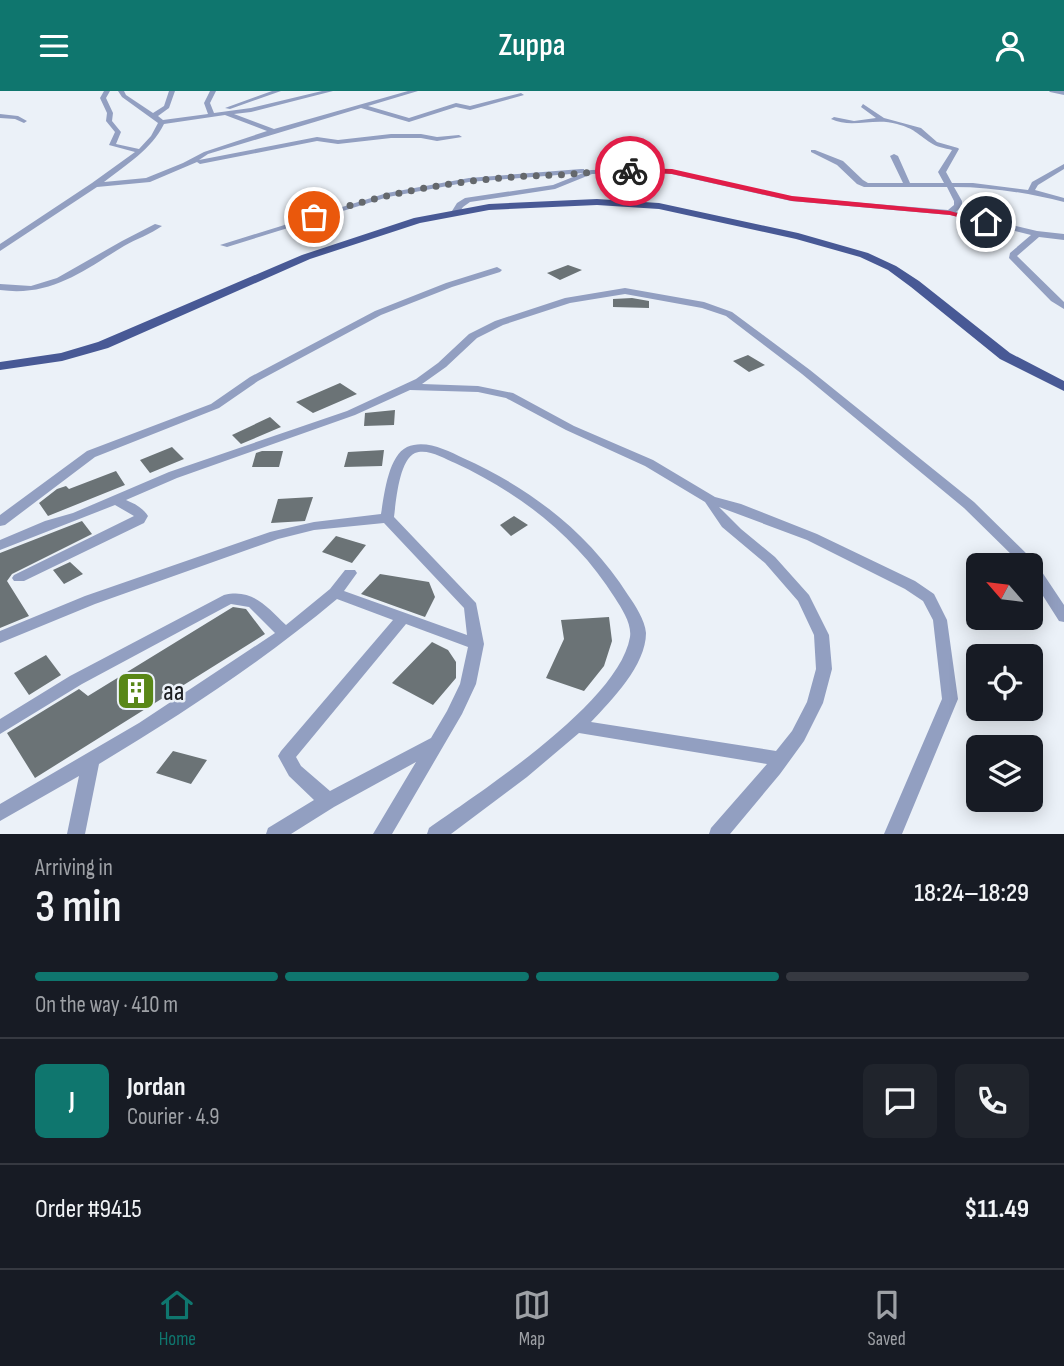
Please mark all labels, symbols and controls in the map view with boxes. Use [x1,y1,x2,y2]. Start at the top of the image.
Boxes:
text: Zuppa [498,26,566,65]
icon: menu [35,27,73,65]
icon: person [991,27,1029,65]
courier [595,136,665,206]
icon: bike [611,152,649,190]
pin [284,187,344,247]
pin [956,192,1016,252]
icon: bag [295,198,333,236]
icon: home [967,203,1005,241]
north arrow [966,553,1043,630]
map controls [966,553,1043,812]
button: locate [966,644,1043,721]
building icon: aa [115,670,157,712]
place label: aa [163,675,185,708]
button: layers [966,735,1043,812]
text: Arriving in [35,854,113,882]
text: 18:24–18:29 [914,878,1029,909]
text: 3 min [35,880,122,935]
text: On the way · 410 m [35,991,178,1019]
button: chat [863,1064,937,1138]
button: phone [955,1064,1029,1138]
text: Jordan [127,1072,185,1103]
text: J [69,1086,75,1117]
text: Courier · 4.9 [127,1103,219,1131]
text: Order #9415 [35,1194,142,1225]
text: $11.49 [964,1194,1029,1225]
tab: Home [158,1286,196,1351]
tab: Map [513,1286,551,1351]
tab: Saved [868,1286,906,1351]

